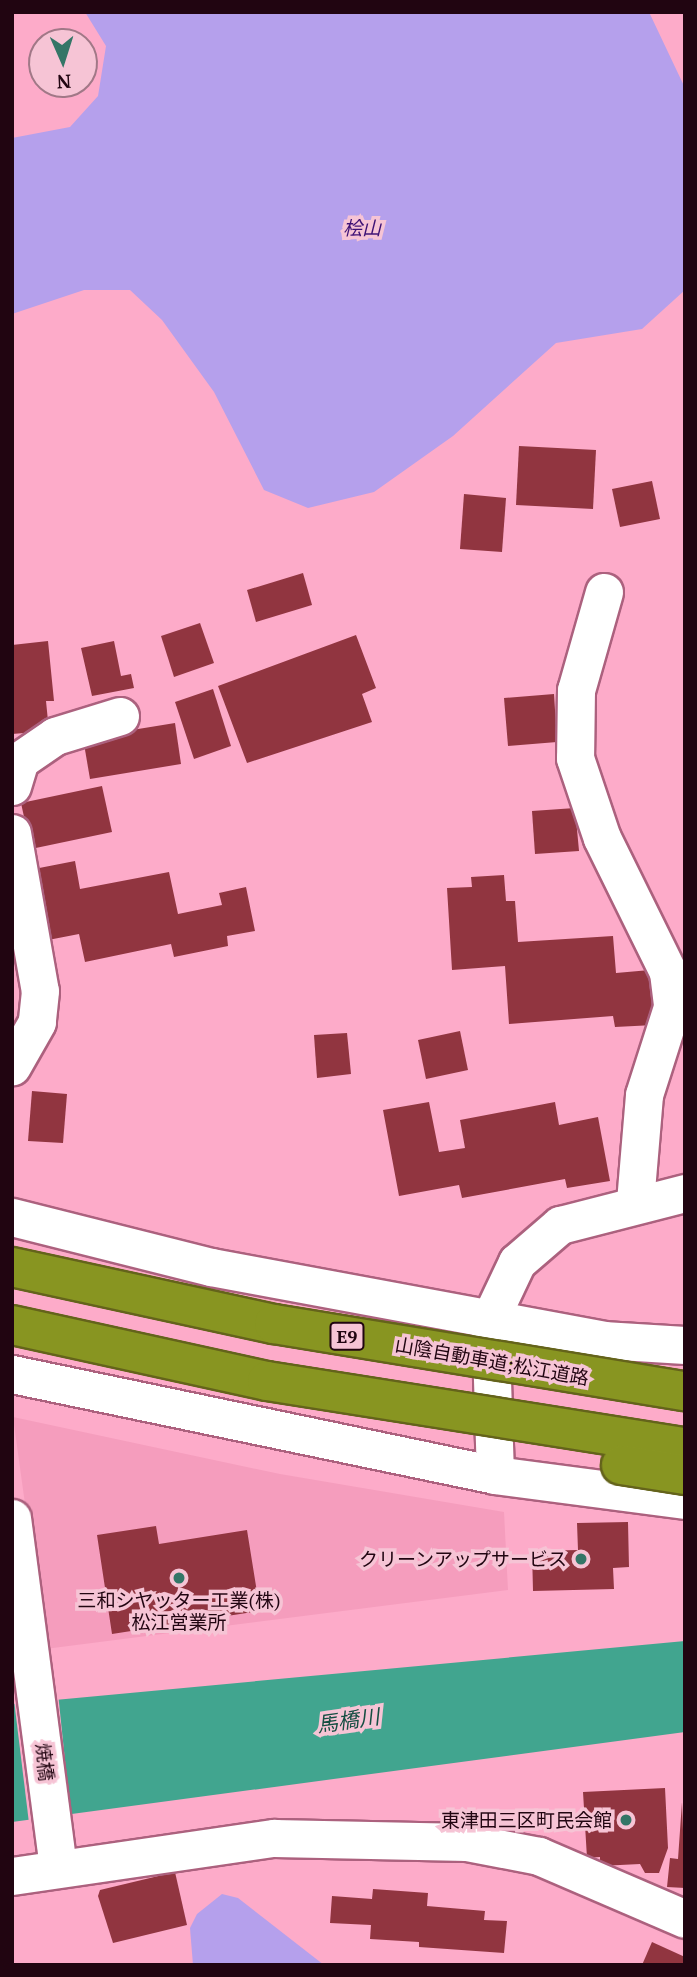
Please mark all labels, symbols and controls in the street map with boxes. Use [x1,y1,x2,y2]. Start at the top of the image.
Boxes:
north arrow [28,28,98,98]
text: N [56,70,72,95]
park label: 桧山 [343,217,381,239]
road number: E9 [328,1322,366,1350]
street label: 山陰自動車道;松江道路 [393,1333,591,1389]
place label: クリーンアップサービス [358,1548,567,1570]
marker: クリーンアップサービス [573,1551,589,1567]
marker: 三和シヤッター工業(株) 松江営業所 [171,1570,187,1586]
place label: 三和シヤッター工業(株) 松江営業所 [77,1589,281,1633]
water label: 馬橋川 [315,1703,381,1737]
street label: 焼橋 [31,1742,59,1782]
place label: 東津田三区町民会館 [441,1809,612,1831]
marker: 東津田三区町民会館 [618,1812,634,1828]

